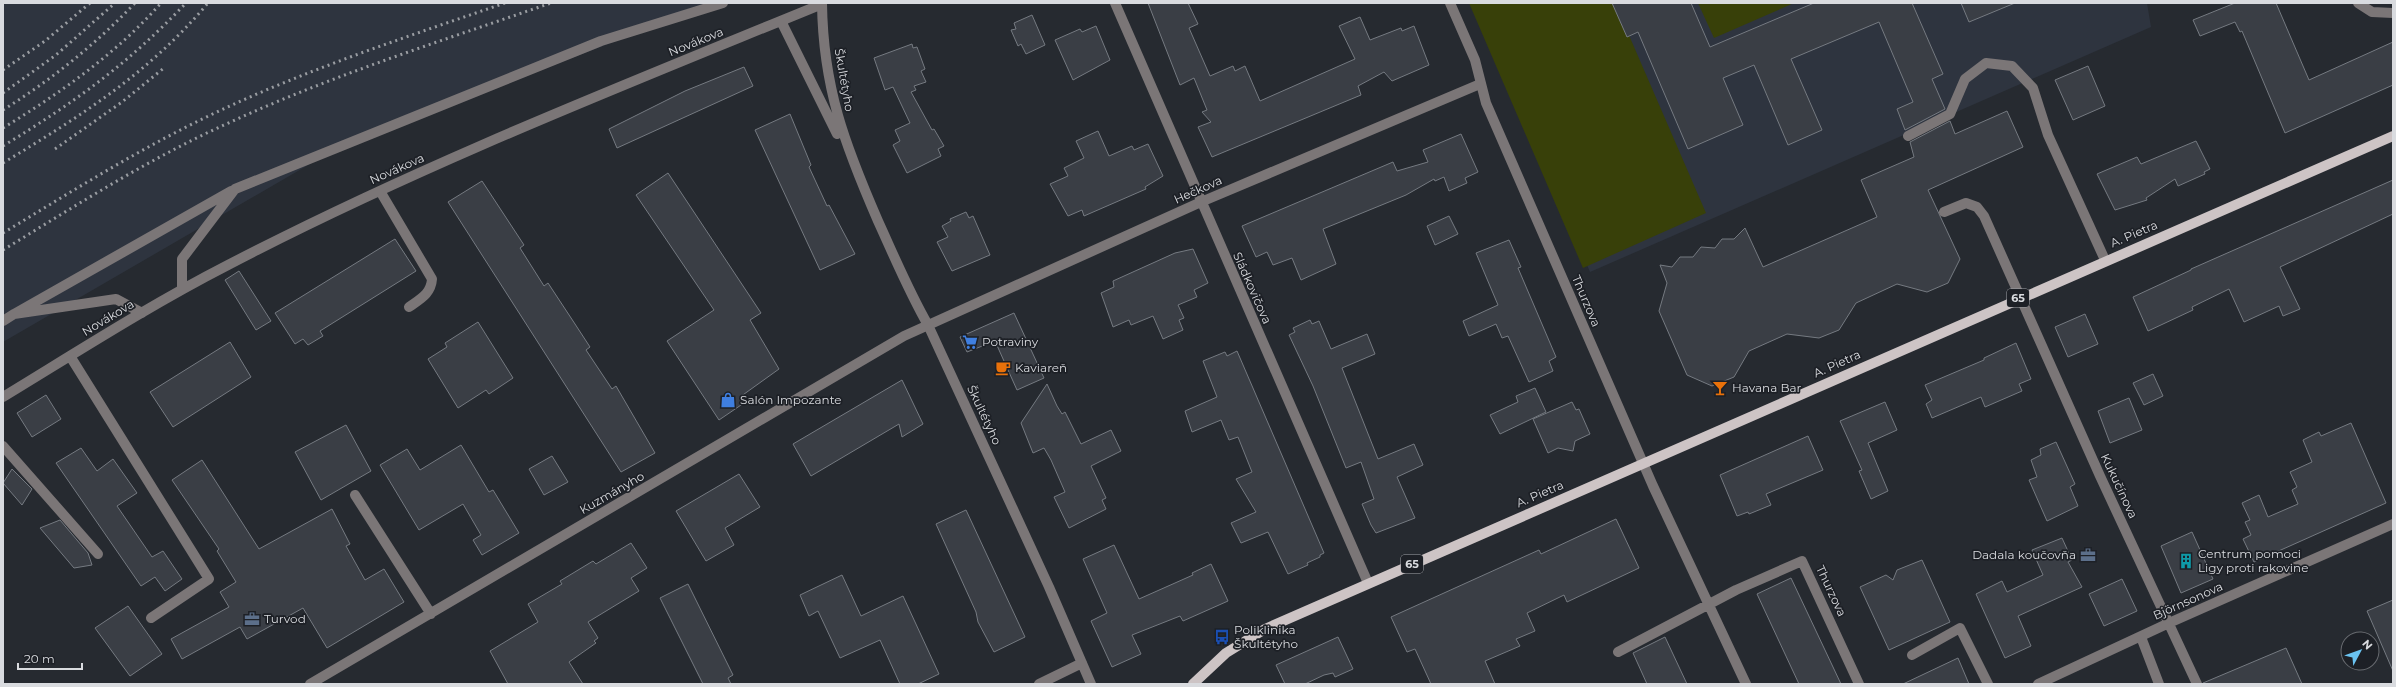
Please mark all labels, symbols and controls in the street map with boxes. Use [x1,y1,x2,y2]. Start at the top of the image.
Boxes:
street label: Novákova [666,24,726,59]
street label: Škultétyho [832,47,857,113]
street label: Novákova [367,150,426,187]
street label: Hečkova [1171,172,1224,207]
street label: A. Pietra [2108,217,2160,250]
street label: Sládkovičova [1230,249,1275,326]
street label: Thurzova [1569,273,1604,329]
road number: 65 [2007,289,2029,307]
street label: Novákova [79,296,136,339]
supermarket icon: Potraviny [961,333,979,351]
place label: Potraviny [982,334,1039,349]
street label: A. Pietra [1811,347,1863,381]
cafe icon: Kaviareň [994,359,1012,377]
place label: Kaviareň [1015,360,1067,375]
bar icon: Havana Bar [1711,379,1729,397]
place label: Havana Bar [1732,380,1802,395]
street label: Škultétyho [964,383,1005,447]
shop icon: Salón Impozante [719,391,737,409]
place label: Salón Impozante [740,392,842,407]
street label: Kukučínova [2098,451,2141,521]
street label: Kuzmányho [577,468,647,517]
street label: A. Pietra [1514,477,1566,510]
office icon: Dadala koučovňa [2079,546,2097,564]
place label: Centrum pomoci Ligy proti rakovine [2198,546,2308,575]
place label: Dadala koučovňa [1972,547,2076,562]
building icon: Centrum pomoci Ligy proti rakovine [2177,552,2195,570]
road number: 65 [1401,555,1423,573]
street label: Thurzova [1813,563,1850,619]
street label: Björnsonova [2151,578,2225,623]
office icon: Turvod [243,610,261,628]
place label: Turvod [264,611,306,626]
place label: Poliklinika Škultétyho [1234,622,1298,651]
bus stop icon: Poliklinika Škultétyho [1213,628,1231,646]
north arrow [2340,631,2380,671]
text: N [2359,636,2376,652]
scale bar [18,645,82,671]
text: 20 m [24,651,55,666]

